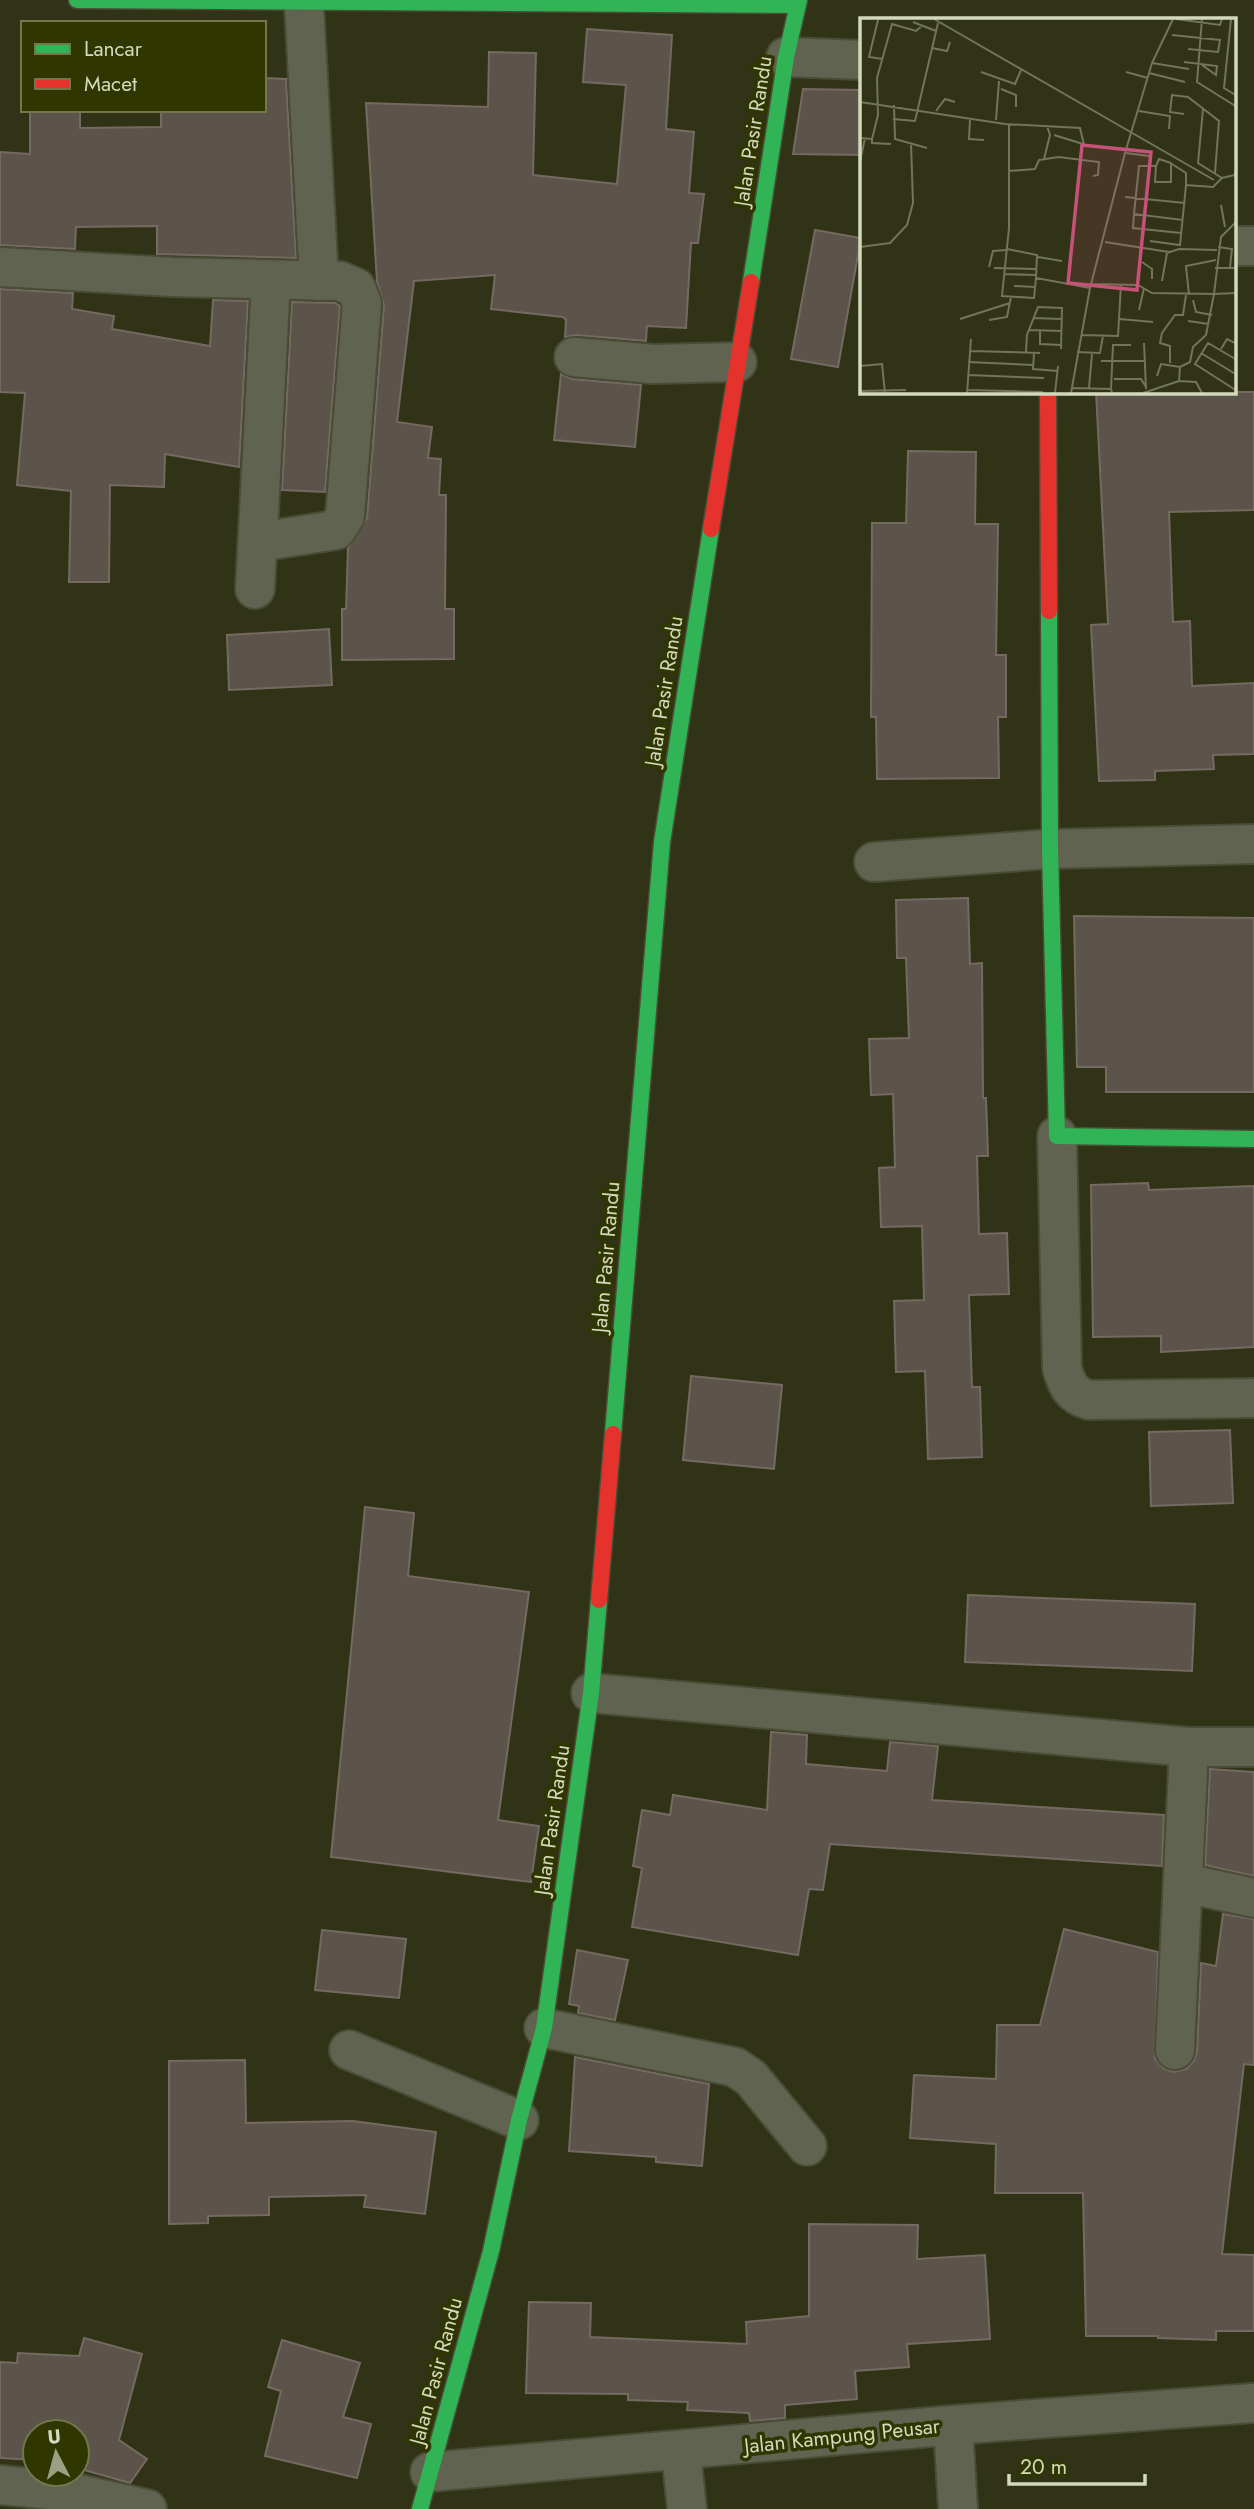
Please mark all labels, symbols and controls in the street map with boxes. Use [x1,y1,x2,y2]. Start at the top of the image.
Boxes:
inset map [860,18,1236,394]
legend [21,21,266,112]
text: Lancar [84,34,143,64]
street label: Jalan Pasir Randu [726,54,780,211]
text: Macet [84,69,137,99]
street label: Jalan Pasir Randu [637,614,691,771]
street label: Jalan Pasir Randu [584,1180,628,1337]
street label: Jalan Pasir Randu [526,1743,577,1900]
street label: Jalan Pasir Randu [401,2294,470,2451]
street label: Jalan Kampung Peusar [740,2411,942,2462]
north arrow [21,2418,91,2488]
text: U [46,2422,62,2451]
scale bar [1009,2442,1146,2486]
text: 20 m [1020,2452,1067,2482]

